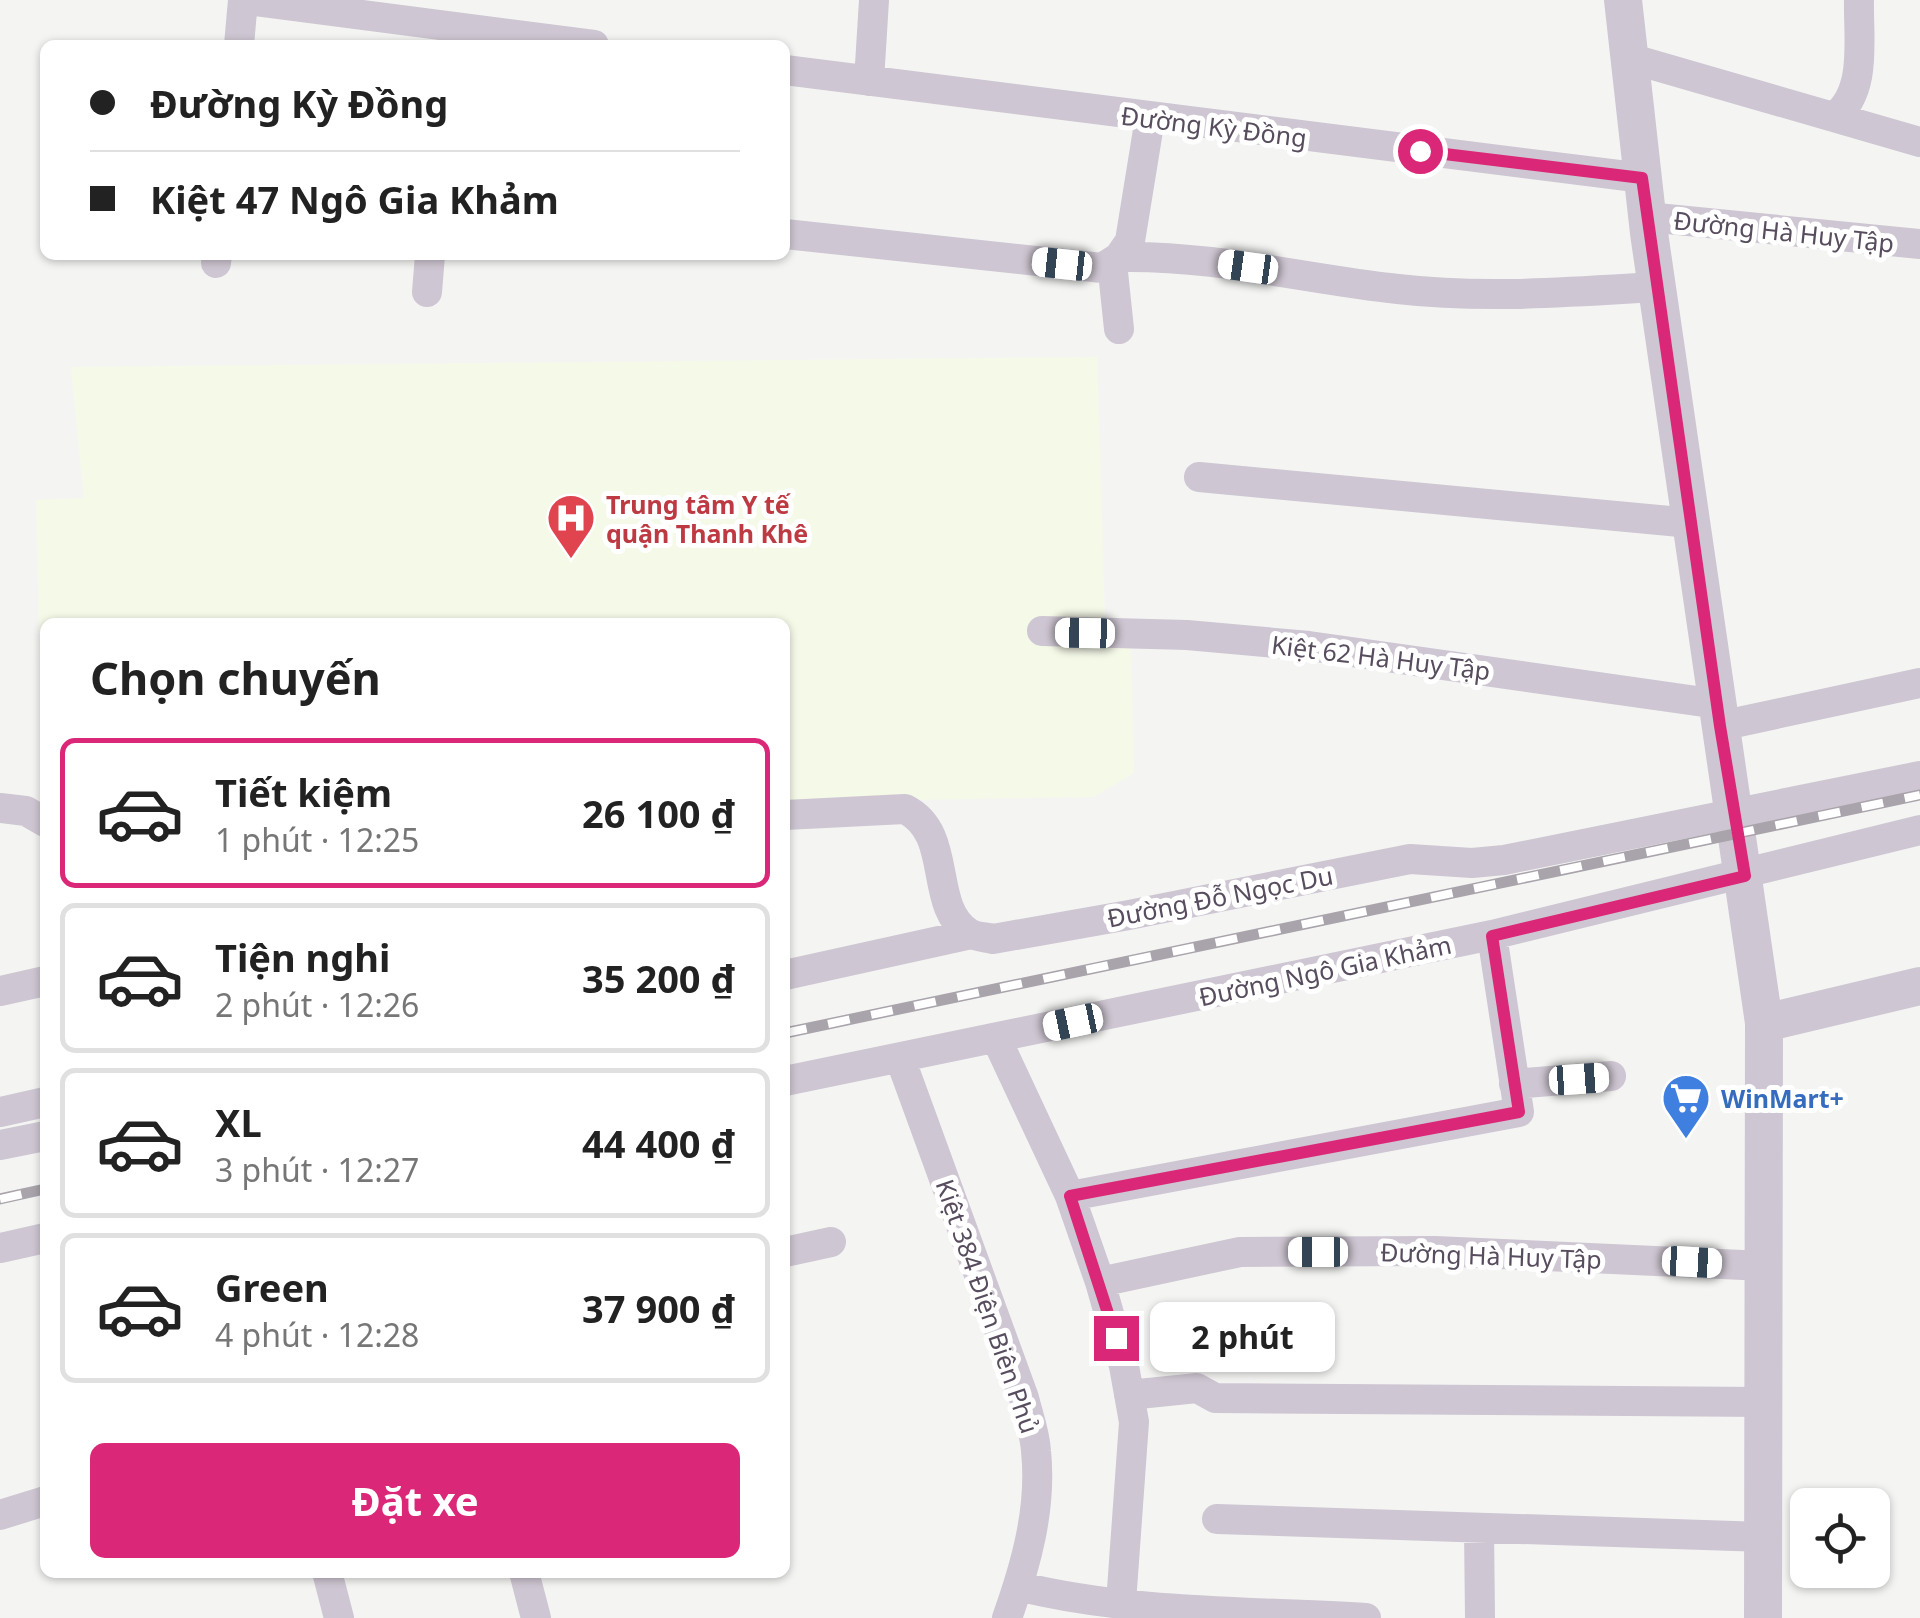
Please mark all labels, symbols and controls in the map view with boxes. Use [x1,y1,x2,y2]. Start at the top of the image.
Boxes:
text: Đường Kỳ Đồng [150,77,448,129]
street label: Đường Kỳ Đồng [1119,98,1309,154]
route start [1398,129,1443,174]
text: Kiệt 47 Ngô Gia Khảm [150,173,559,225]
street label: Đường Hà Huy Tập [1672,203,1896,259]
car [1031,246,1093,282]
car [1216,248,1280,286]
place label: Trung tâm Y tế quận Thanh Khê [606,487,808,550]
hospital icon: Trung tâm Y tế quận Thanh Khê [545,492,597,560]
car [1055,617,1115,649]
street label: Kiệt 62 Hà Huy Tập [1270,627,1492,687]
text: Chọn chuyến [90,647,381,708]
text: Tiết kiệm [215,766,392,818]
icon: car [95,768,185,858]
text: 26 100 ₫ [582,787,735,839]
text: 1 phút · 12:25 [215,818,419,861]
street label: Đường Đỗ Ngọc Du [1104,857,1336,935]
street label: Đường Ngô Gia Khảm [1196,927,1454,1013]
text: Tiện nghi [215,931,390,983]
icon: car [95,933,185,1023]
text: 35 200 ₫ [582,952,735,1004]
text: 2 phút · 12:26 [215,983,419,1026]
car [1041,1001,1105,1043]
car [1548,1062,1610,1096]
supermarket icon: WinMart+ [1660,1072,1712,1140]
place label: WinMart+ [1721,1081,1844,1115]
text: XL [215,1096,262,1148]
icon: car [95,1098,185,1188]
text: 44 400 ₫ [582,1117,735,1169]
text: 3 phút · 12:27 [215,1148,419,1191]
street label: Kiệt 384 Điện Biên Phủ [929,1174,1047,1438]
street label: Đường Hà Huy Tập [1380,1234,1602,1276]
car [1288,1237,1348,1267]
car [1661,1245,1723,1279]
text: Green [215,1261,329,1313]
icon: car [95,1263,185,1353]
text: 37 900 ₫ [582,1282,735,1334]
callout: 2 phút [1151,1303,1336,1373]
text: 4 phút · 12:28 [215,1313,419,1356]
text: 2 phút [1191,1315,1294,1358]
route end [1094,1316,1139,1361]
button: Đặt xe [90,1443,740,1558]
map controls [1790,1488,1890,1588]
button: locate [1790,1488,1890,1588]

